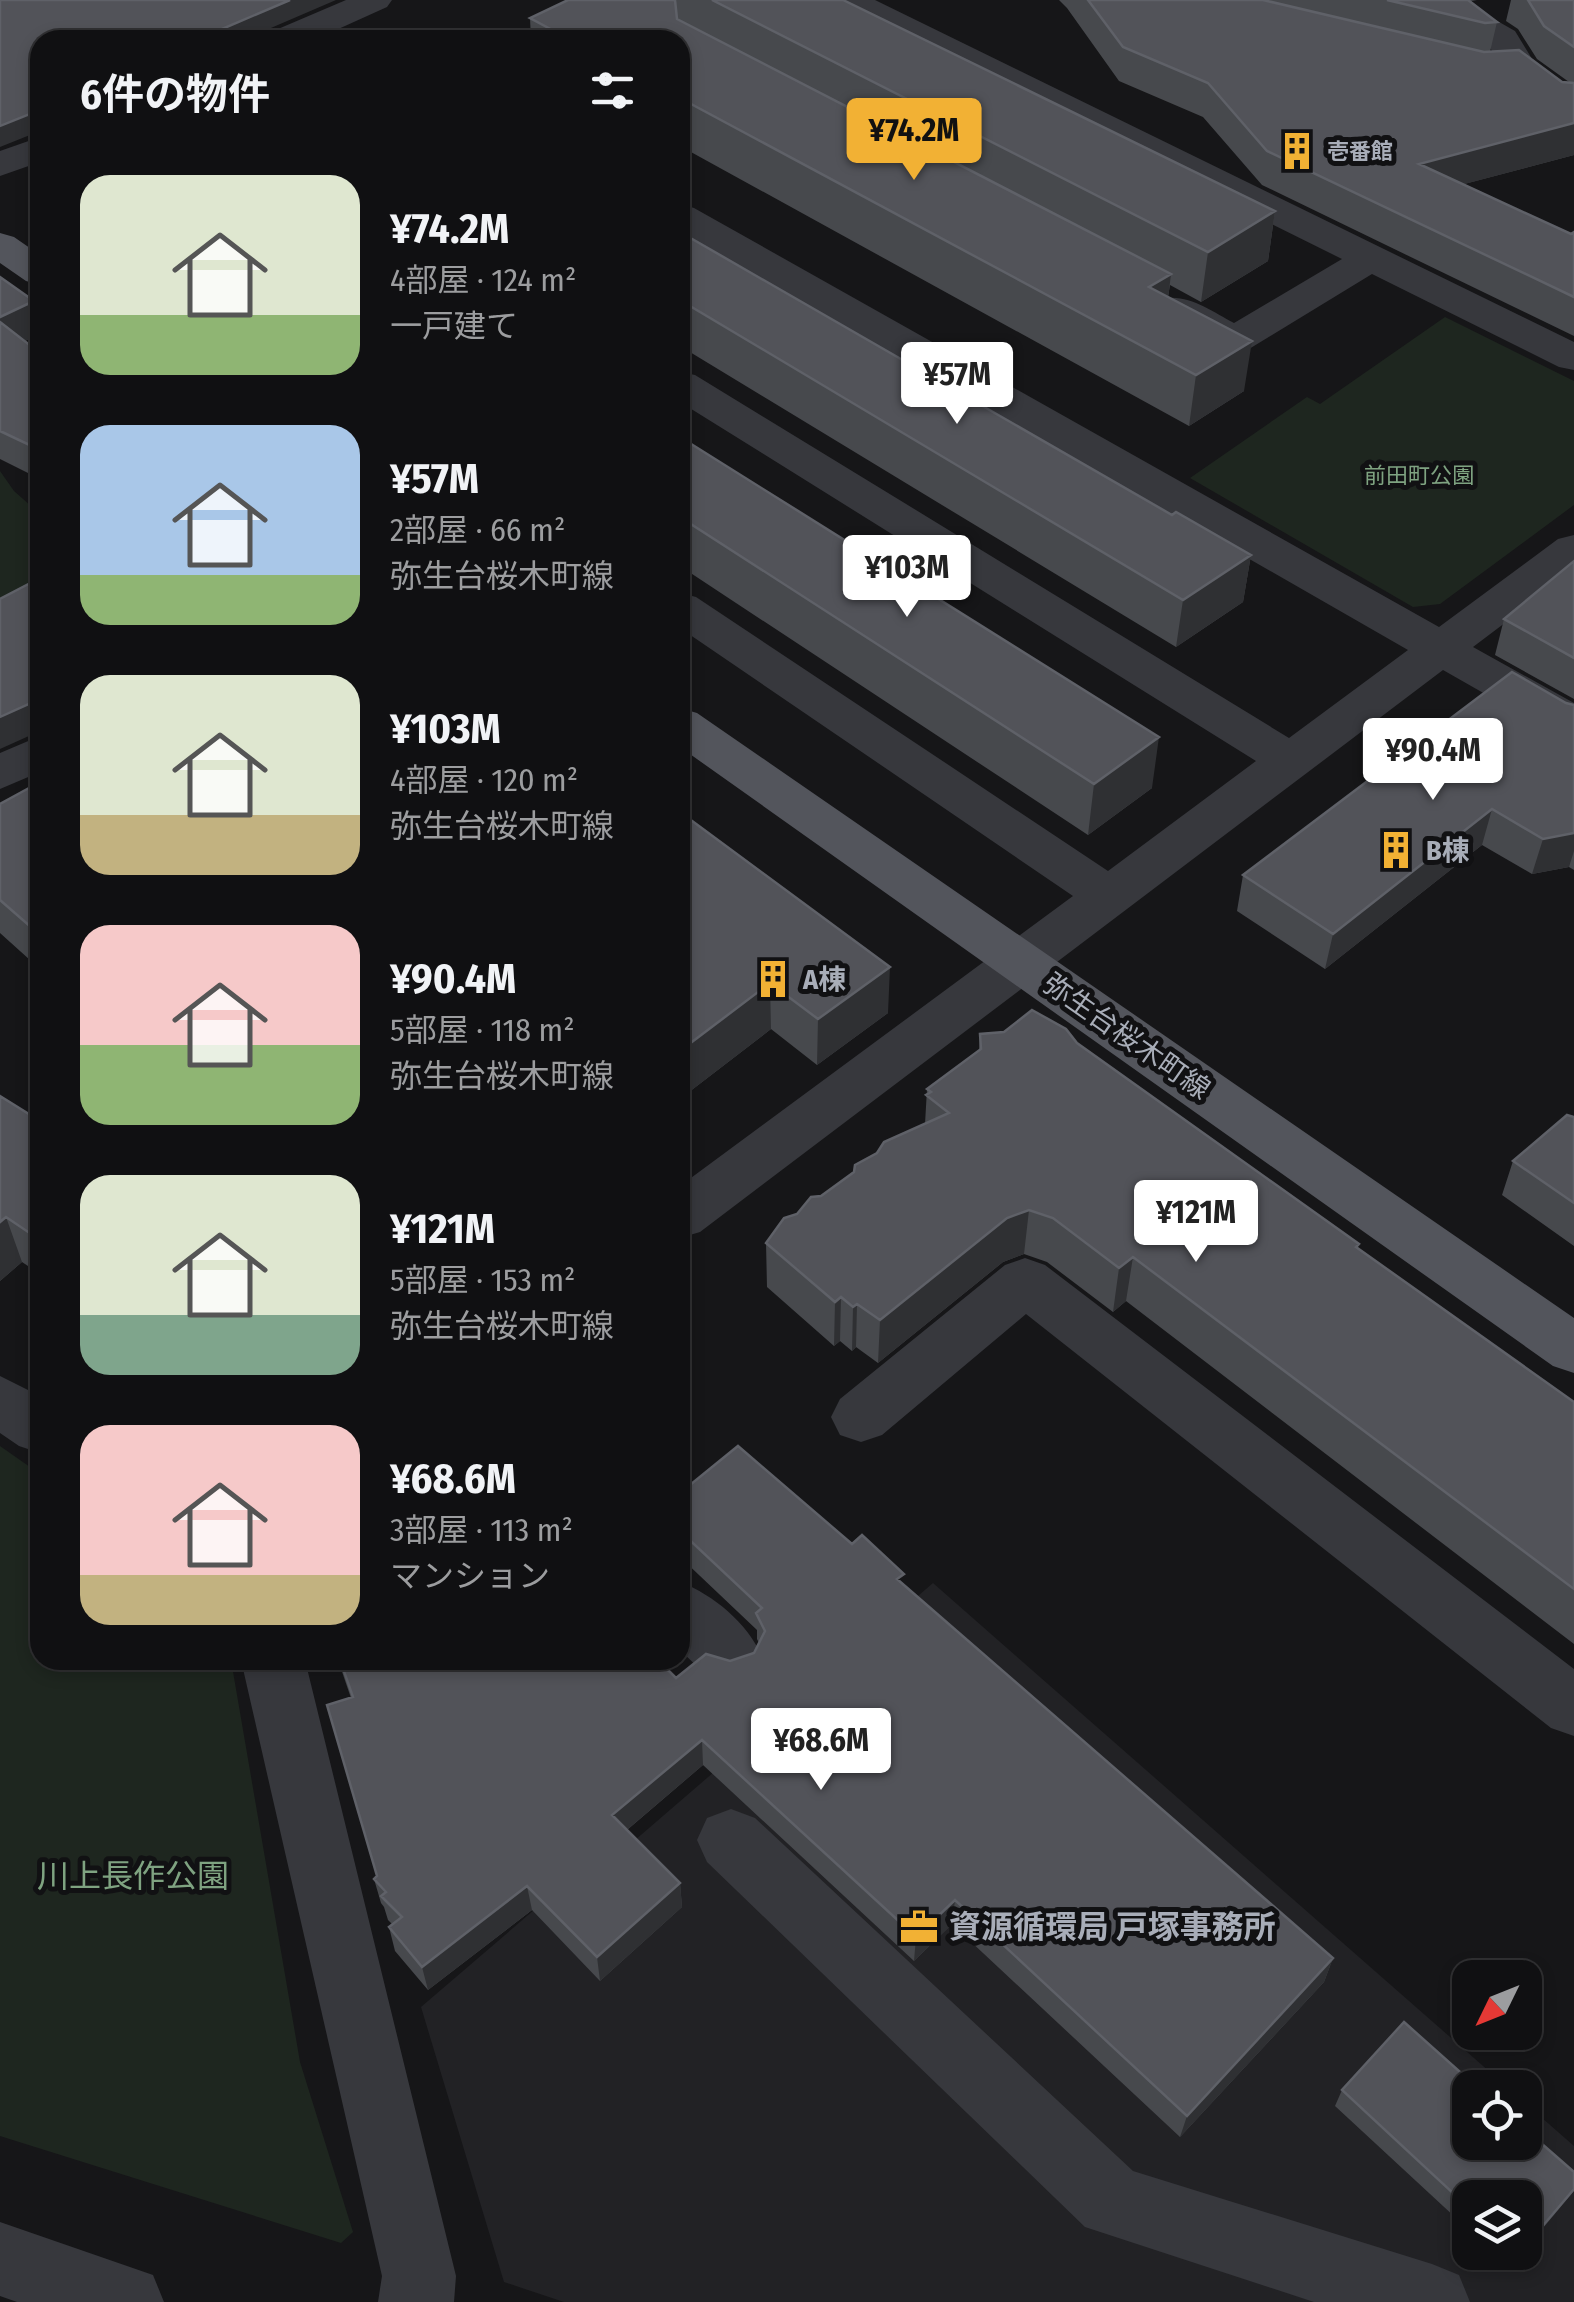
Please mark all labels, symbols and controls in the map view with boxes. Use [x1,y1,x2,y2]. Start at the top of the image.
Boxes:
icon: filters [585,63,640,118]
text: 6件の物件 [80,70,270,120]
pin: ¥74.2M [833,98,995,183]
text: ¥74.2M [869,111,959,149]
building icon: 壱番館 [1276,130,1318,172]
place label: 壱番館 [1327,138,1393,165]
text: ¥74.2M [390,204,509,254]
icon: home [160,215,280,335]
text: 4部屋 · 124 m² [390,261,576,299]
text: 一戸建て [390,307,518,345]
pin: ¥57M [898,342,1016,427]
text: ¥57M [923,355,991,393]
text: ¥57M [390,454,479,504]
park label: 前田町公園 [1364,462,1474,489]
icon: home [160,465,280,585]
text: 2部屋 · 66 m² [390,511,565,549]
pin: ¥103M [837,535,977,620]
text: ¥103M [865,548,949,586]
text: 弥生台桜木町線 [390,557,614,595]
text: ¥103M [390,704,501,754]
icon: home [160,715,280,835]
pin: ¥90.4M [1352,718,1514,803]
text: ¥90.4M [1385,731,1481,769]
text: 4部屋 · 120 m² [390,761,578,799]
text: 弥生台桜木町線 [390,807,614,845]
building icon: B棟 [1375,829,1417,871]
place label: B棟 [1426,834,1470,867]
text: ¥90.4M [390,954,516,1004]
building icon: A棟 [752,958,794,1000]
place label: A棟 [802,963,846,996]
icon: home [160,965,280,1085]
street label: 弥生台桜木町線 [1037,967,1216,1106]
text: 5部屋 · 118 m² [390,1011,575,1049]
text: 弥生台桜木町線 [390,1057,614,1095]
pin: ¥121M [1126,1180,1266,1265]
text: ¥121M [1156,1193,1236,1231]
text: ¥121M [390,1204,495,1254]
icon: home [160,1215,280,1335]
text: 5部屋 · 153 m² [390,1261,575,1299]
text: 弥生台桜木町線 [390,1307,614,1345]
text: ¥68.6M [390,1454,516,1504]
icon: home [160,1465,280,1585]
text: 3部屋 · 113 m² [390,1511,573,1549]
text: マンション [390,1557,550,1595]
pin: ¥68.6M [740,1708,902,1793]
text: ¥68.6M [773,1721,869,1759]
park label: 川上長作公園 [37,1857,229,1895]
office icon: 資源循環局 戸塚事務所 [898,1906,940,1948]
place label: 資源循環局 戸塚事務所 [949,1908,1276,1946]
north arrow [1452,1960,1542,2050]
map controls [1452,1960,1542,2270]
button: locate [1452,2070,1542,2160]
button: layers [1452,2180,1542,2270]

